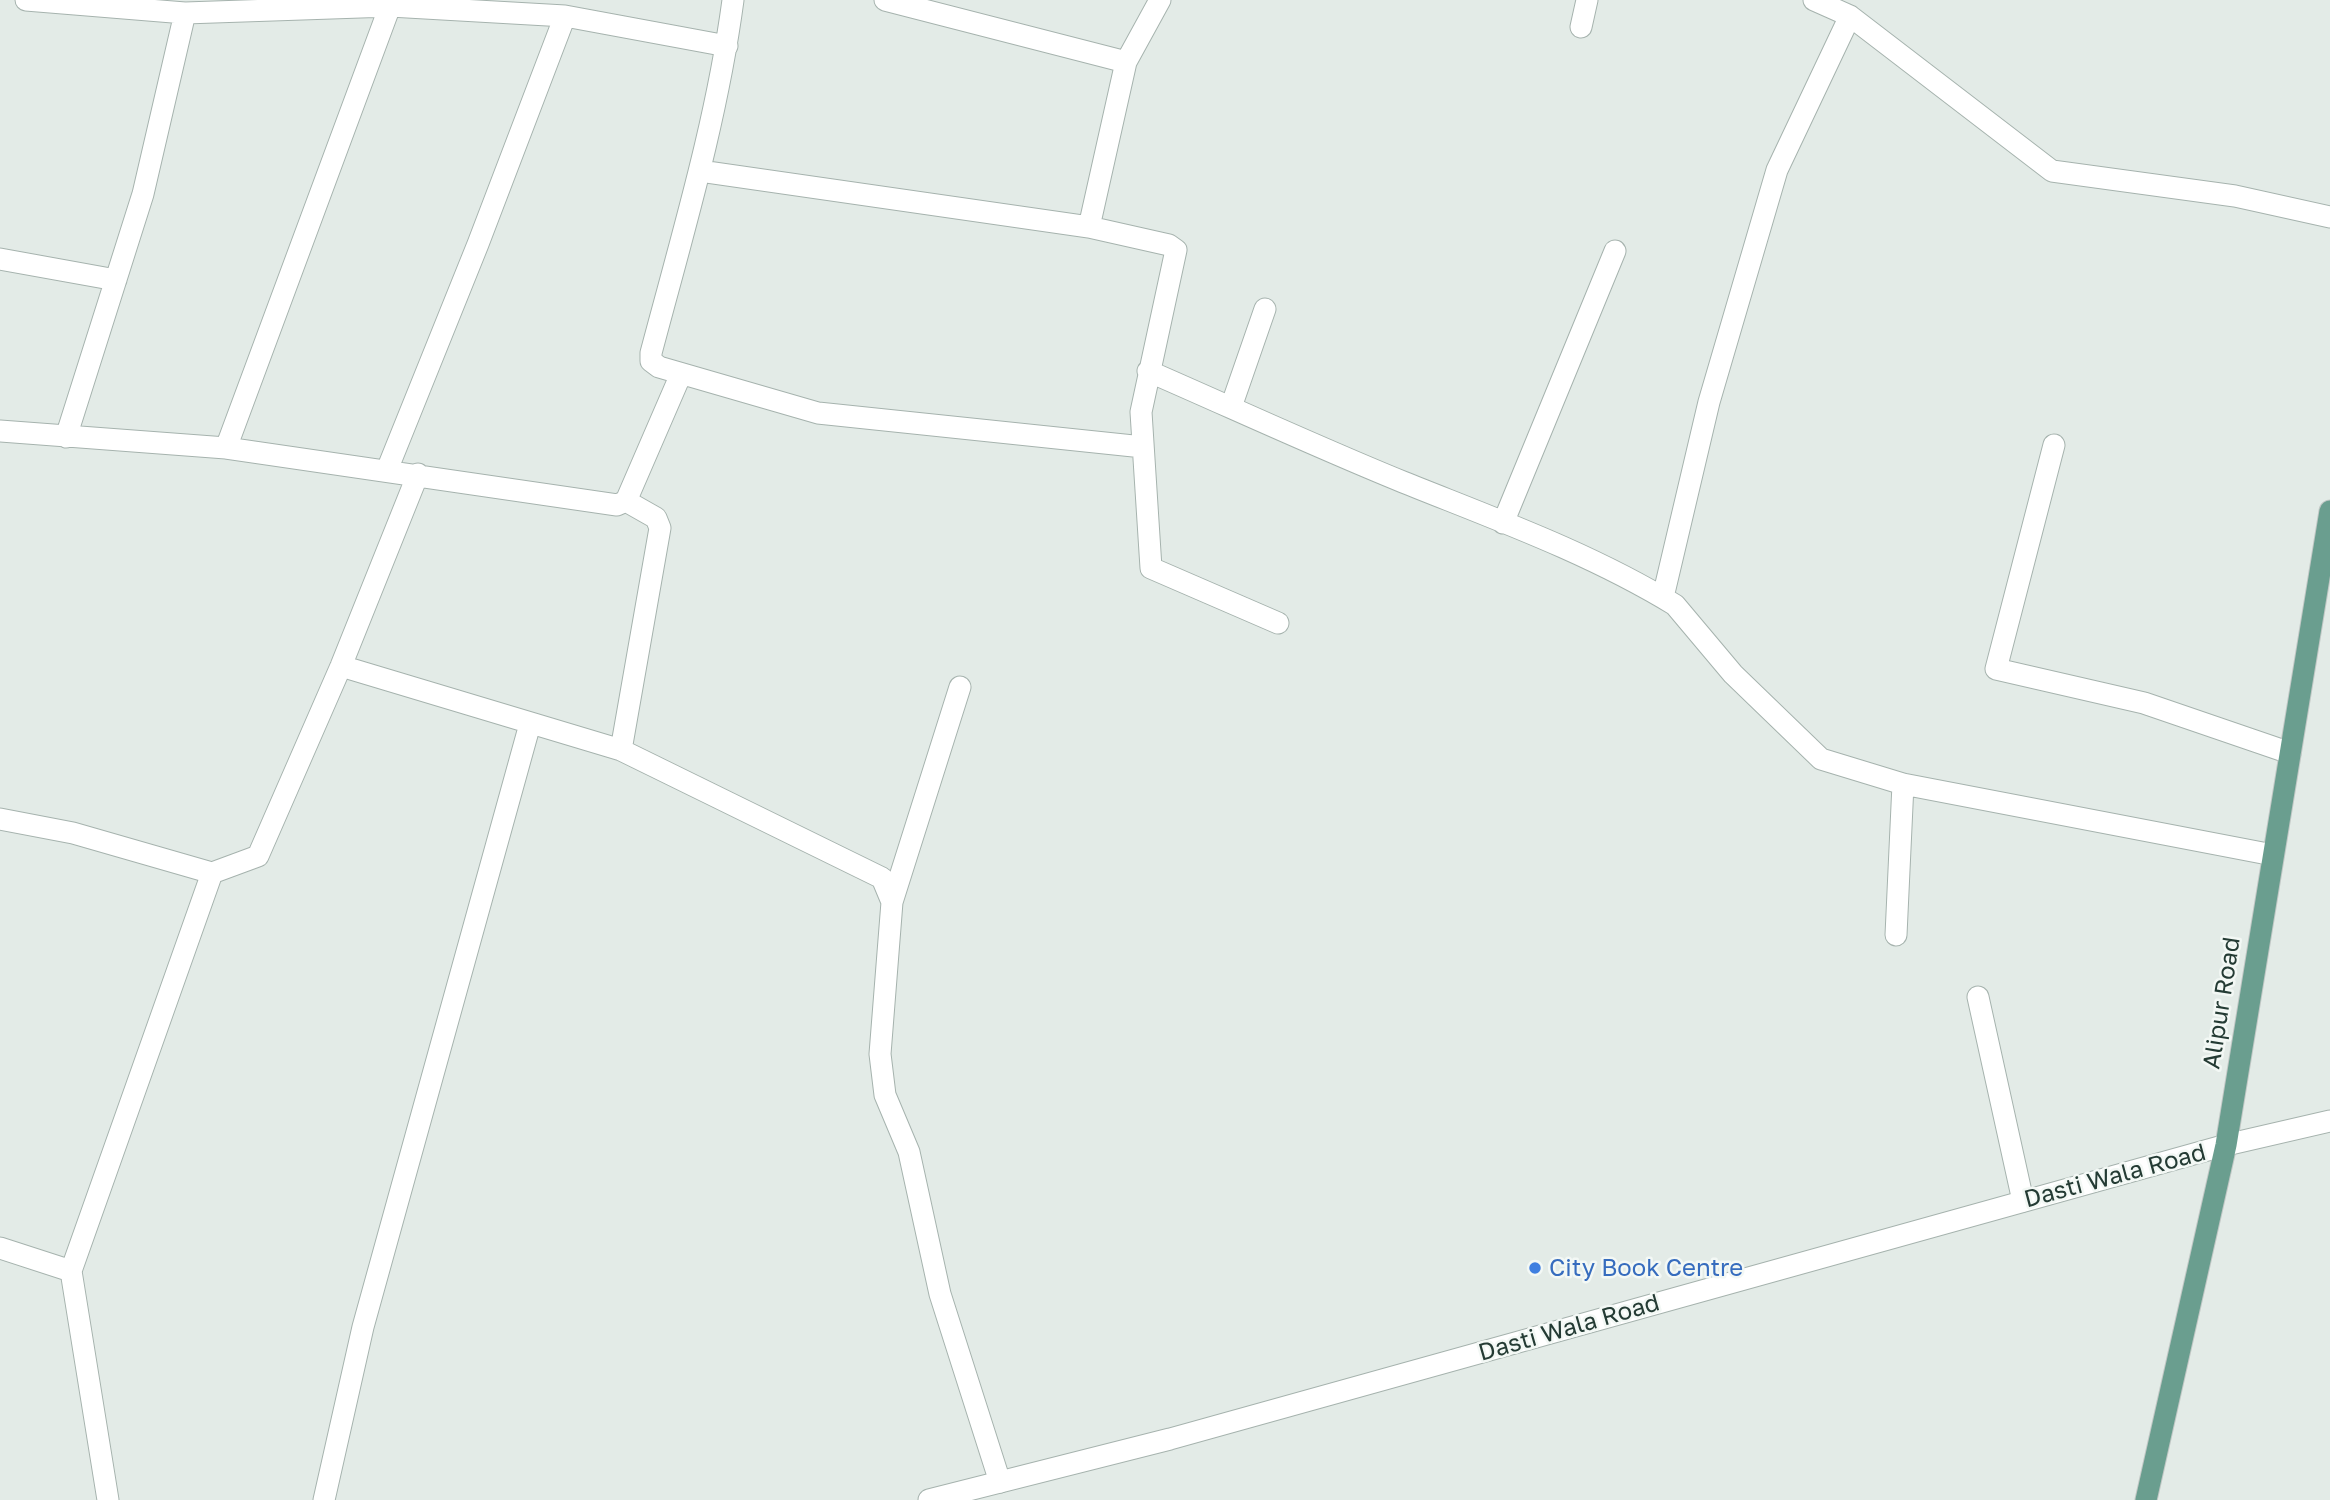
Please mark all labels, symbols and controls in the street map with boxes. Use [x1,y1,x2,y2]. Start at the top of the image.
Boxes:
street label: Alipur Road [2197,935,2247,1071]
street label: Dasti Wala Road [2021,1138,2209,1214]
place label: City Book Centre [1549,1254,1743,1282]
marker: City Book Centre [1527,1260,1543,1276]
street label: Dasti Wala Road [1475,1288,1663,1368]

